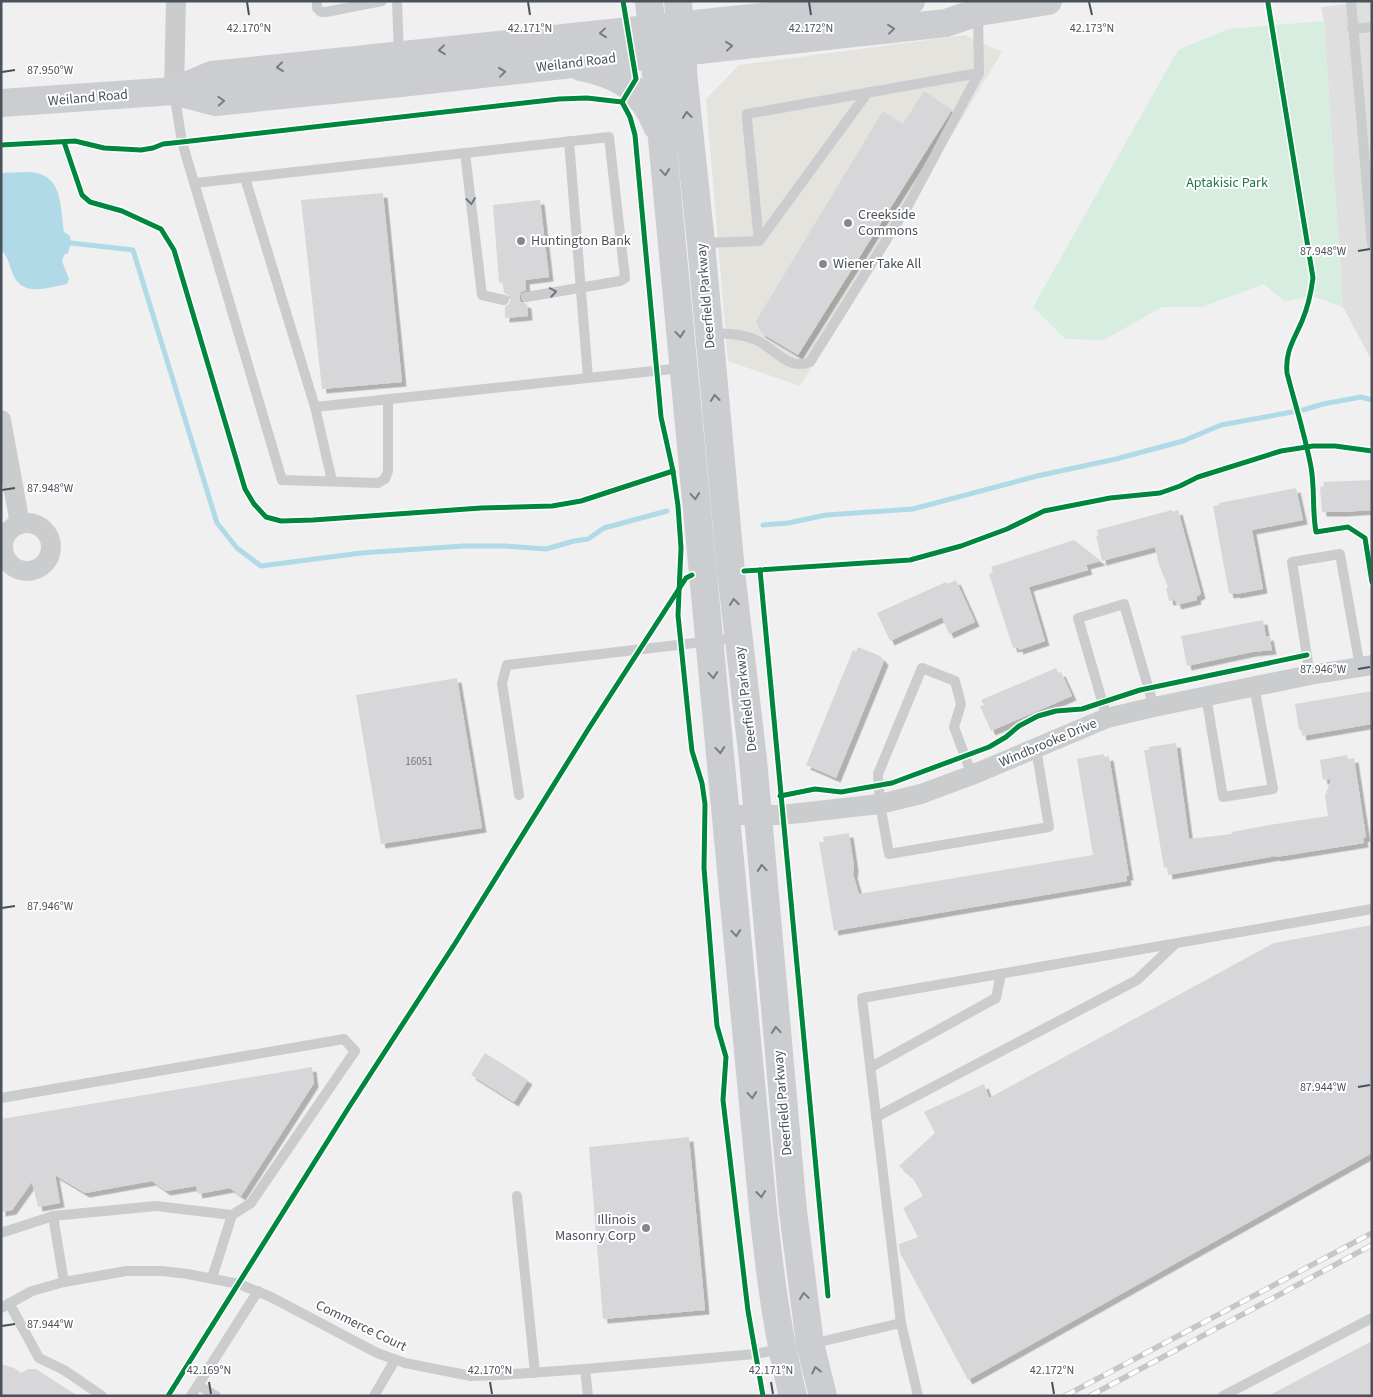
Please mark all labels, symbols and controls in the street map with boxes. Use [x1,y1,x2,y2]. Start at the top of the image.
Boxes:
text: 42.170°N [227,20,271,37]
text: 42.171°N [508,20,552,37]
text: 42.172°N [789,20,833,37]
text: 42.173°N [1070,20,1114,37]
one-way arrow [887,23,895,34]
one-way arrow [599,27,607,38]
one-way arrow [726,41,734,52]
one-way arrow [437,44,445,55]
street label: Weiland Road [535,48,617,78]
text: 87.950°W [27,62,74,79]
one-way arrow [276,62,284,73]
one-way arrow [498,67,506,78]
street label: Weiland Road [47,85,129,111]
one-way arrow [218,95,226,106]
one-way arrow [682,110,693,118]
one-way arrow [659,169,670,177]
park label: Aptakisic Park [1186,173,1268,193]
one-way arrow [465,198,476,206]
place label: Creekside Commons [858,205,918,241]
marker: Creekside Commons [842,217,854,229]
place label: Huntington Bank [531,231,631,251]
marker: Huntington Bank [515,235,527,247]
street label: Deerfield Parkway [691,242,721,350]
text: 87.948°W [1300,243,1347,260]
place label: Wiener Take All [833,254,922,274]
marker: Wiener Take All [817,258,829,270]
one-way arrow [549,288,558,298]
one-way arrow [674,331,685,339]
one-way arrow [710,394,721,402]
text: 87.948°W [27,480,74,497]
one-way arrow [690,492,701,500]
one-way arrow [729,597,740,605]
street label: Deerfield Parkway [730,645,762,753]
text: 87.946°W [1300,661,1347,678]
one-way arrow [707,672,718,680]
street label: Windbrooke Drive [996,713,1100,773]
one-way arrow [714,746,725,754]
house number: 16051 [405,754,433,769]
one-way arrow [757,864,768,872]
text: 87.946°W [27,898,74,915]
one-way arrow [731,929,742,937]
one-way arrow [771,1025,782,1033]
street label: Deerfield Parkway [768,1049,798,1157]
text: 87.944°W [1300,1079,1347,1096]
one-way arrow [746,1091,757,1099]
one-way arrow [755,1190,766,1198]
place label: Illinois Masonry Corp [555,1210,636,1246]
marker: Illinois Masonry Corp [640,1222,652,1234]
one-way arrow [799,1291,810,1299]
street label: Commerce Court [312,1295,410,1357]
text: 87.944°W [27,1316,74,1333]
text: 42.169°N [187,1362,231,1379]
text: 42.170°N [468,1362,512,1379]
text: 42.171°N [749,1362,793,1379]
text: 42.172°N [1030,1362,1074,1379]
one-way arrow [811,1366,822,1375]

